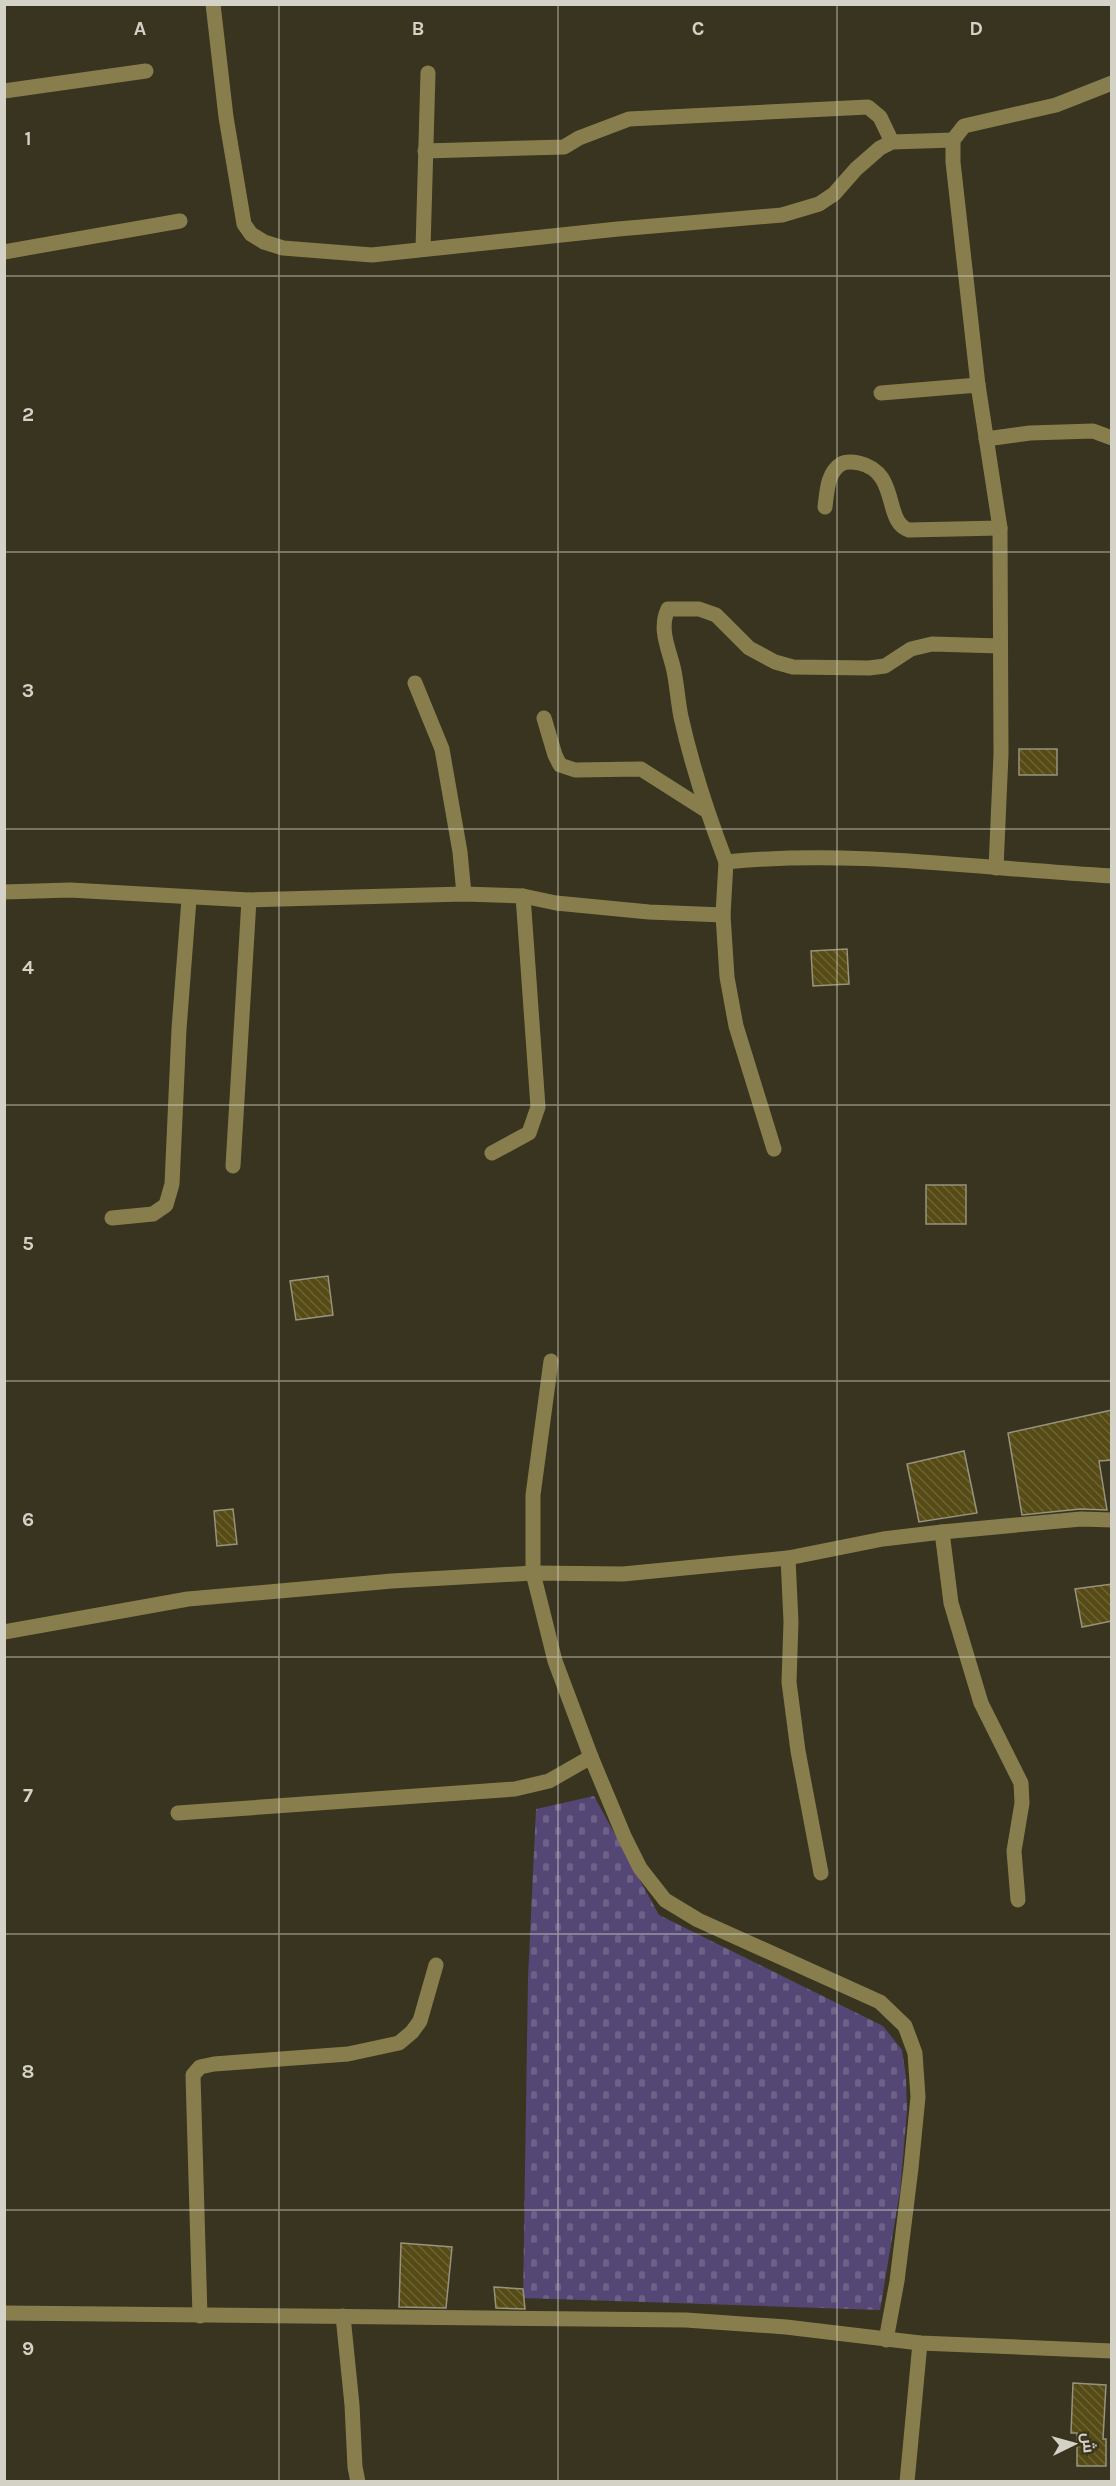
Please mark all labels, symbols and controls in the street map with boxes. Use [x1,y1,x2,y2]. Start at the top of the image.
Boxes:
text: A [134,17,147,40]
text: B [412,17,424,40]
text: C [692,17,704,40]
text: D [969,17,983,40]
text: 1 [24,127,32,150]
text: 2 [22,403,34,426]
text: 3 [22,679,34,702]
text: 4 [22,956,34,979]
text: 5 [22,1232,34,1255]
text: 6 [22,1508,34,1531]
text: 7 [23,1784,33,1807]
text: 8 [22,2060,34,2083]
text: 9 [22,2337,34,2360]
north arrow [1044,2414,1104,2474]
text: ش [1078,2432,1099,2454]

